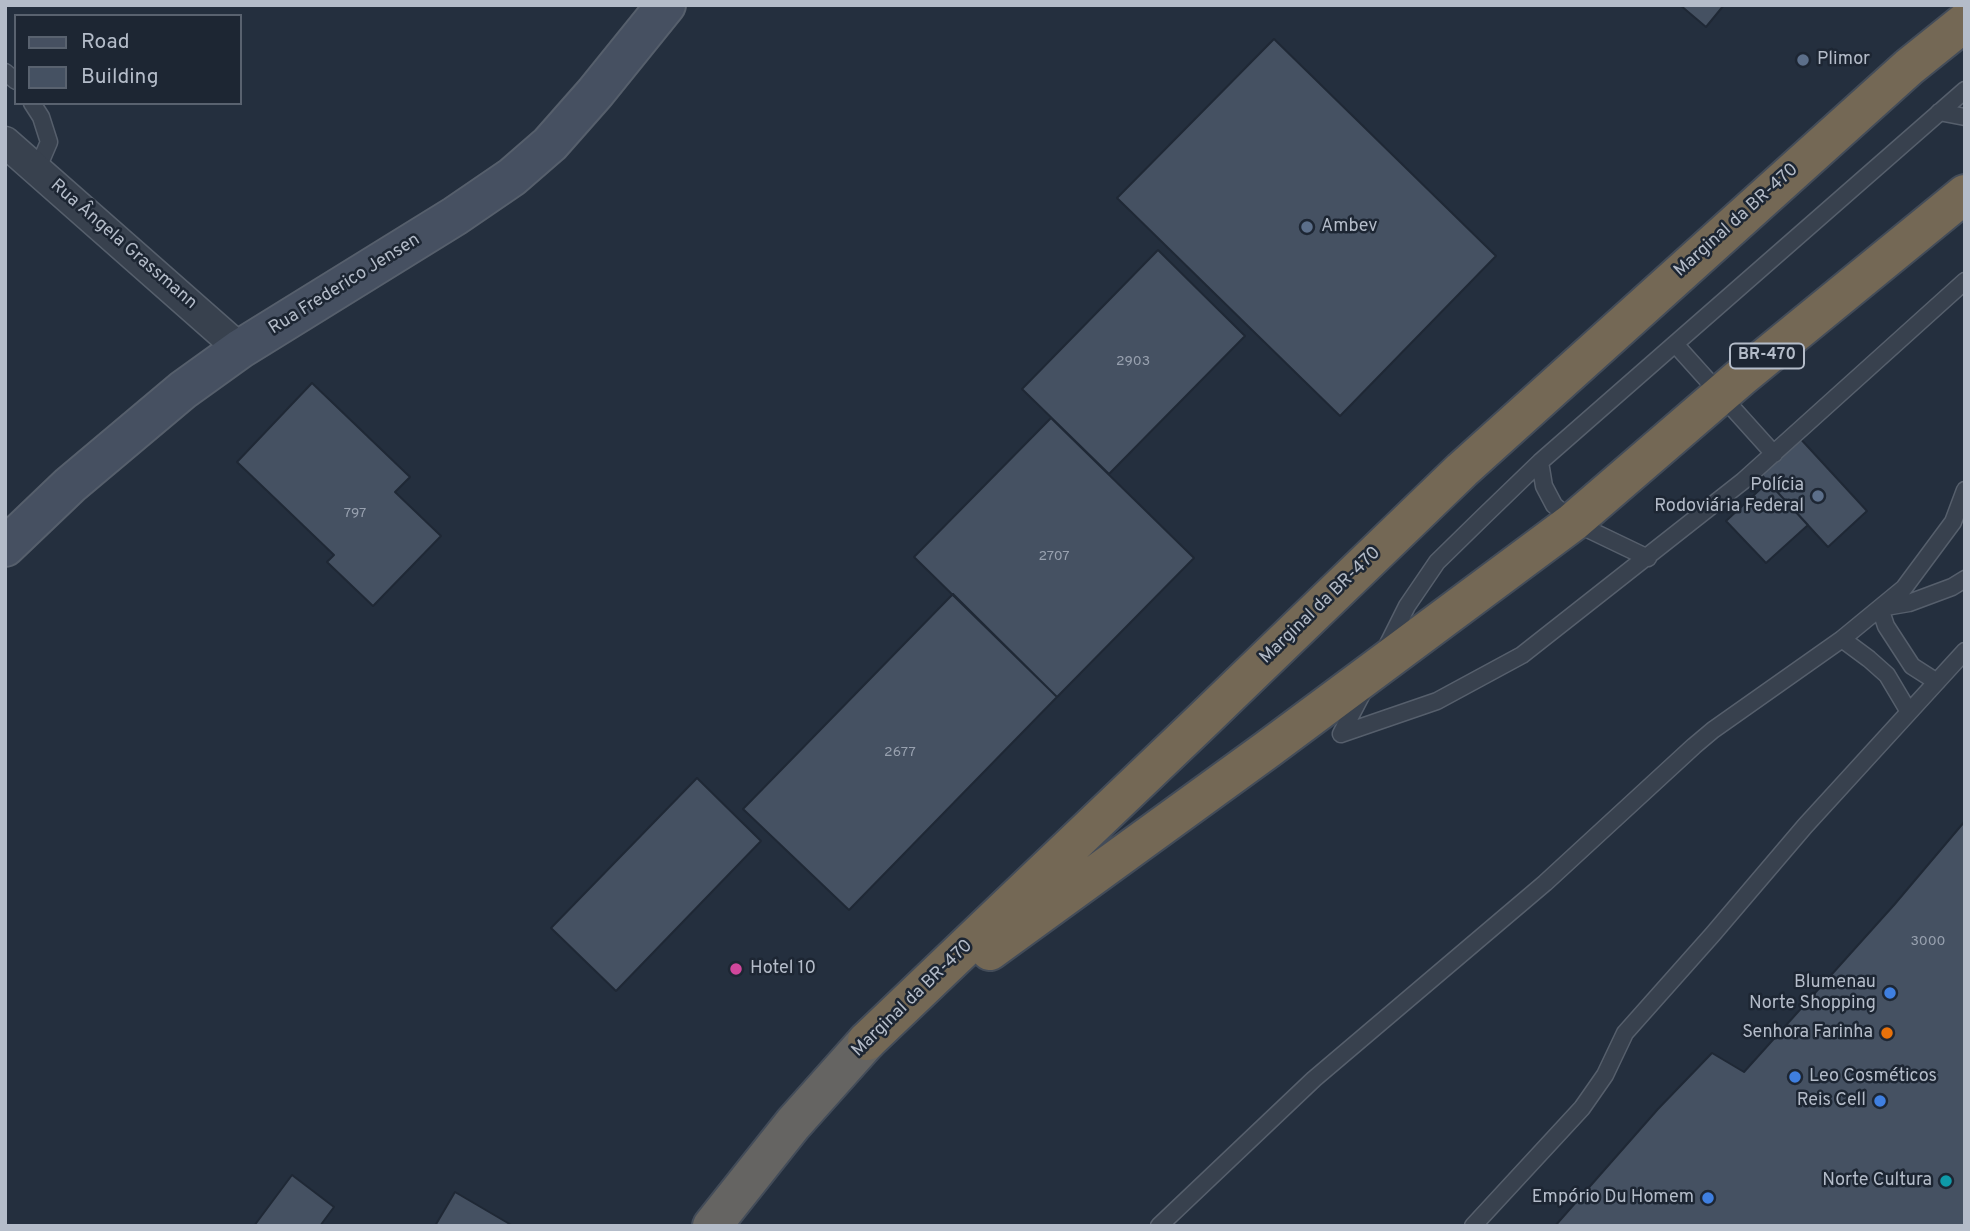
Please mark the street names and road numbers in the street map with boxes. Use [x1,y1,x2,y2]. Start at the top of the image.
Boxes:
street label: Marginal da BR-470 [1671,160,1803,282]
street label: Rua Ângela Grassmann [45,175,201,315]
street label: Rua Frederico Jensen [266,230,424,340]
road number: BR-470 [1730,344,1804,368]
street label: Marginal da BR-470 [1256,543,1386,669]
street label: Marginal da BR-470 [848,936,978,1062]

